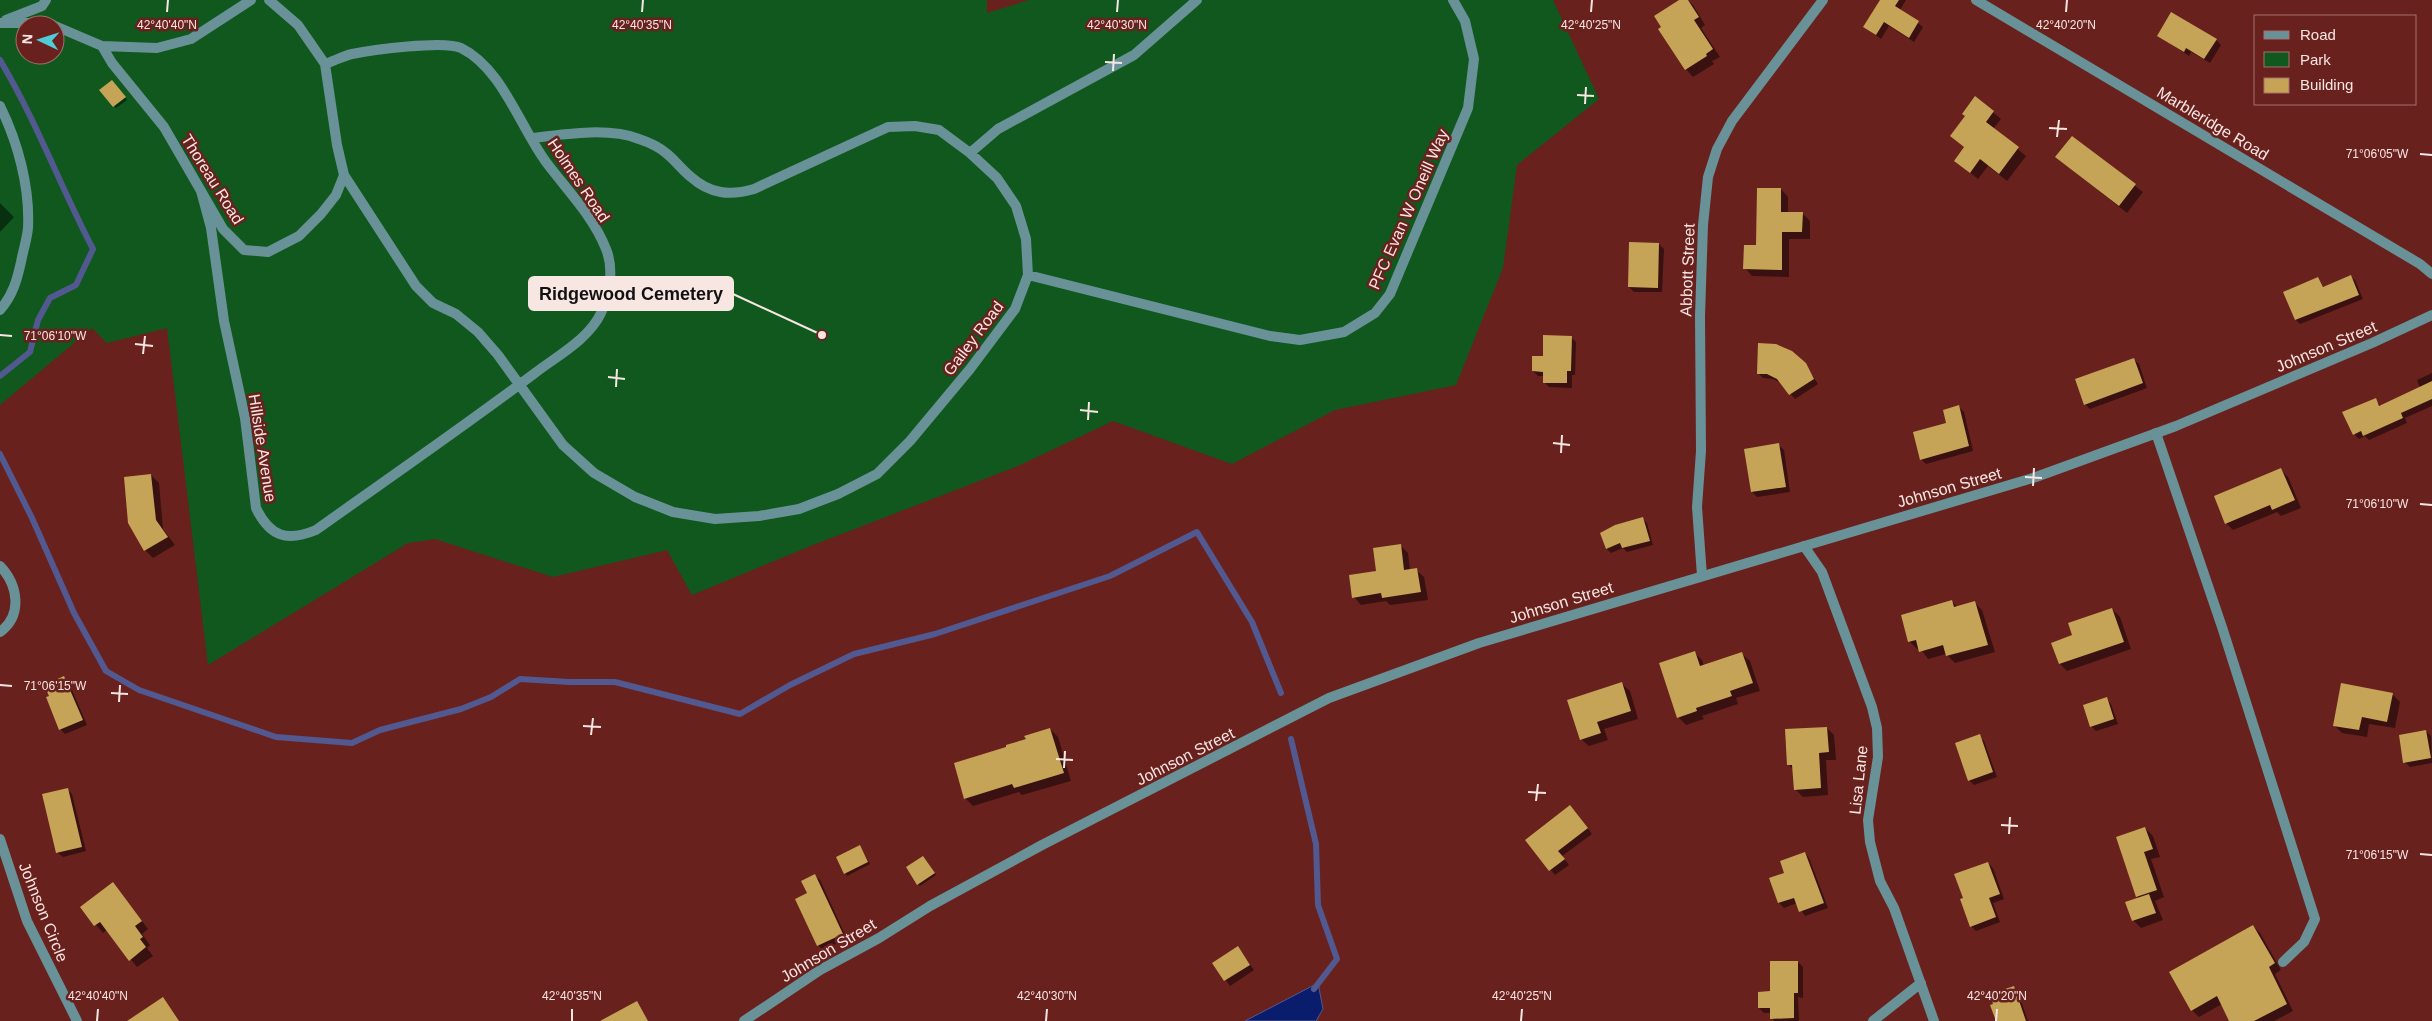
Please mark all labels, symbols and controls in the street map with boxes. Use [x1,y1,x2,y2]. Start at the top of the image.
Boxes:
north arrow [15,15,65,65]
legend [2254,15,2417,105]
text: 42°40'40"N [137,18,197,32]
text: 42°40'35"N [612,18,672,32]
text: 42°40'30"N [1087,18,1147,32]
text: 42°40'25"N [1561,18,1621,32]
text: 42°40'20"N [2036,18,2096,32]
text: Road [2300,26,2336,43]
text: N [19,33,35,45]
text: Park [2300,51,2331,68]
text: Building [2300,76,2353,93]
street label: Marbleridge Road [2154,83,2272,163]
street label: PFC Evan W Oneill Way [1365,126,1452,292]
street label: Thoreau Road [178,131,247,227]
street label: Holmes Road [544,135,613,225]
text: 71°06'05"W [2346,147,2409,161]
street label: Abbott Street [1677,222,1698,317]
callout: Ridgewood Cemetery [529,277,733,310]
text: Ridgewood Cemetery [539,284,723,304]
street label: Gailey Road [940,298,1007,379]
street label: Johnson Street [2273,317,2380,375]
text: 71°06'10"W [24,329,87,343]
street label: Hillside Avenue [246,393,279,503]
street label: Johnson Street [1895,464,2004,510]
text: 71°06'10"W [2346,497,2409,511]
street label: Johnson Street [1507,578,1616,626]
text: 71°06'15"W [24,679,87,693]
street label: Johnson Street [1133,724,1238,788]
street label: Lisa Lane [1846,745,1871,815]
text: 71°06'15"W [2346,848,2409,862]
street label: Johnson Circle [16,860,71,965]
street label: Johnson Street [778,915,879,985]
text: 42°40'40"N [68,989,128,1003]
text: 42°40'35"N [542,989,602,1003]
text: 42°40'30"N [1017,989,1077,1003]
text: 42°40'25"N [1492,989,1552,1003]
text: 42°40'20"N [1967,989,2027,1003]

